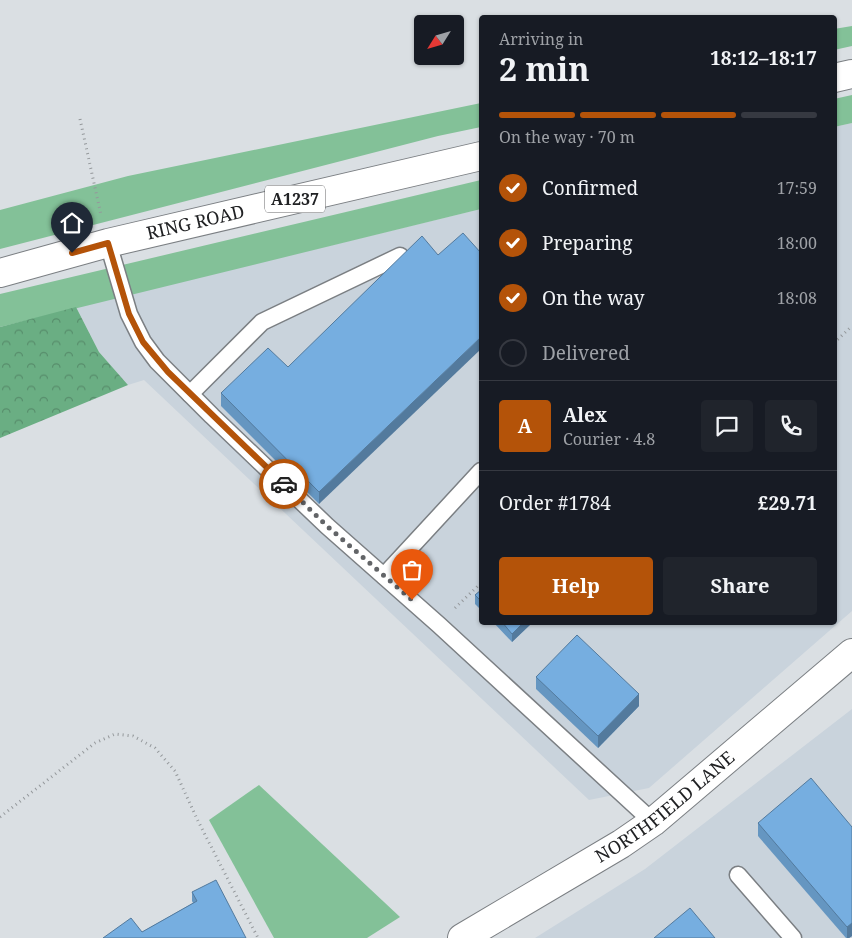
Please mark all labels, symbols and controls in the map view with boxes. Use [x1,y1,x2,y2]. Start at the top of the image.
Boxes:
north arrow [414,15,464,65]
map controls [414,15,464,65]
text: Arriving in [499,28,583,50]
text: 18:12–18:17 [710,45,817,71]
text: 2 min [499,47,590,90]
text: On the way · 70 m [499,126,635,148]
icon: check [499,174,527,202]
text: Confirmed [542,175,638,201]
text: 17:59 [777,177,817,199]
road number: A1237 [265,185,325,212]
street label: RING ROAD [144,199,247,245]
pin [51,202,93,253]
icon: home [58,209,86,237]
icon: check [499,229,527,257]
text: Preparing [542,230,632,256]
text: 18:00 [777,232,817,254]
icon: check [499,284,527,312]
text: On the way [542,285,645,311]
text: 18:08 [777,287,817,309]
text: Delivered [542,340,630,366]
button: chat [701,400,753,452]
button: phone [765,400,817,452]
text: Alex [563,402,607,428]
text: A [518,413,532,439]
text: Courier · 4.8 [563,428,655,450]
courier [259,459,309,509]
icon: car [270,470,298,498]
text: Order #1784 [499,490,611,516]
text: £29.71 [758,490,817,516]
pin [391,549,433,600]
icon: bag [398,556,426,584]
button: Help [499,557,653,615]
button: Share [663,557,817,615]
street label: NORTHFIELD LANE [590,745,739,868]

